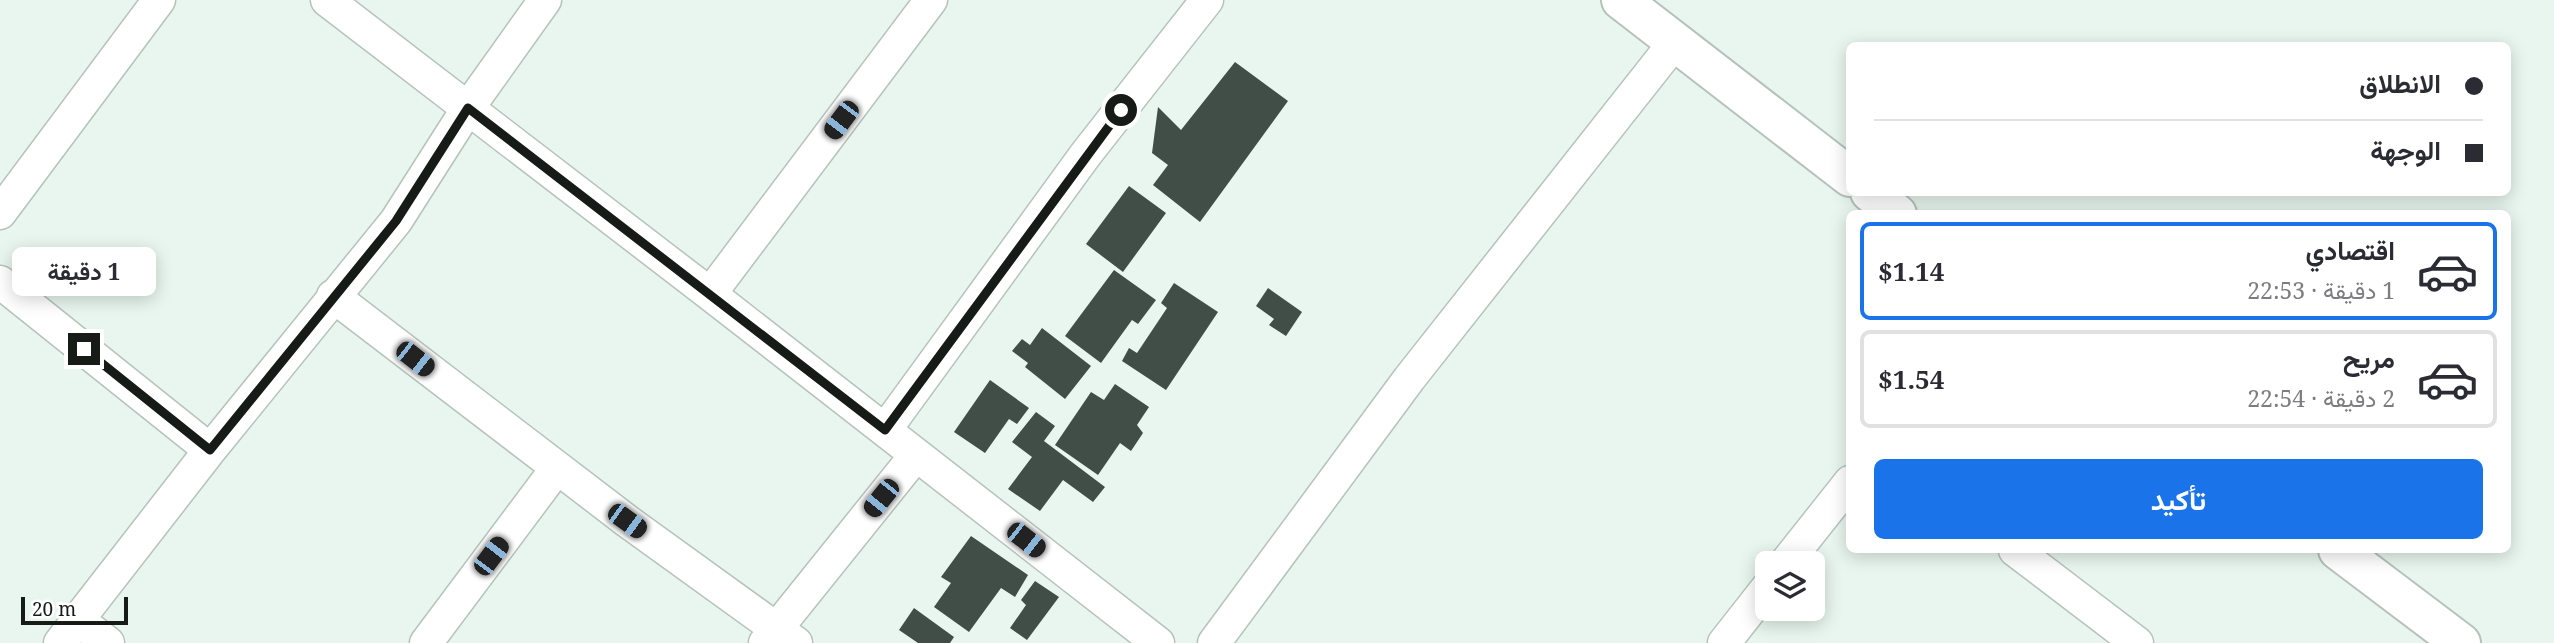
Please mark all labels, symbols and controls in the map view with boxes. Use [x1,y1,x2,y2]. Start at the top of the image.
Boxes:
text: الانطلاق [2359,65,2441,101]
route start [1105,94,1137,126]
car [820,97,863,143]
text: الوجهة [2370,132,2441,168]
text: اقتصادي [2306,232,2395,268]
icon: car [2416,240,2479,303]
callout: 1 دقيقة [12,247,156,296]
text: $1.14 [1878,253,1944,289]
text: 1 دقيقة [47,255,121,287]
text: 1 دقيقة · 22:53 [2247,274,2395,306]
route end [68,333,100,365]
car [392,338,439,380]
text: مريح [2343,340,2395,376]
icon: car [2416,348,2479,411]
text: $1.54 [1878,361,1944,397]
text: 2 دقيقة · 22:54 [2247,382,2395,414]
button: تأكيد [1874,459,2483,539]
car [860,475,903,521]
car [604,500,651,542]
car [1003,519,1050,561]
car [470,533,513,579]
map controls [1755,551,1825,621]
button: layers [1755,551,1825,621]
scale bar [21,594,128,626]
text: 20 m [32,596,76,622]

